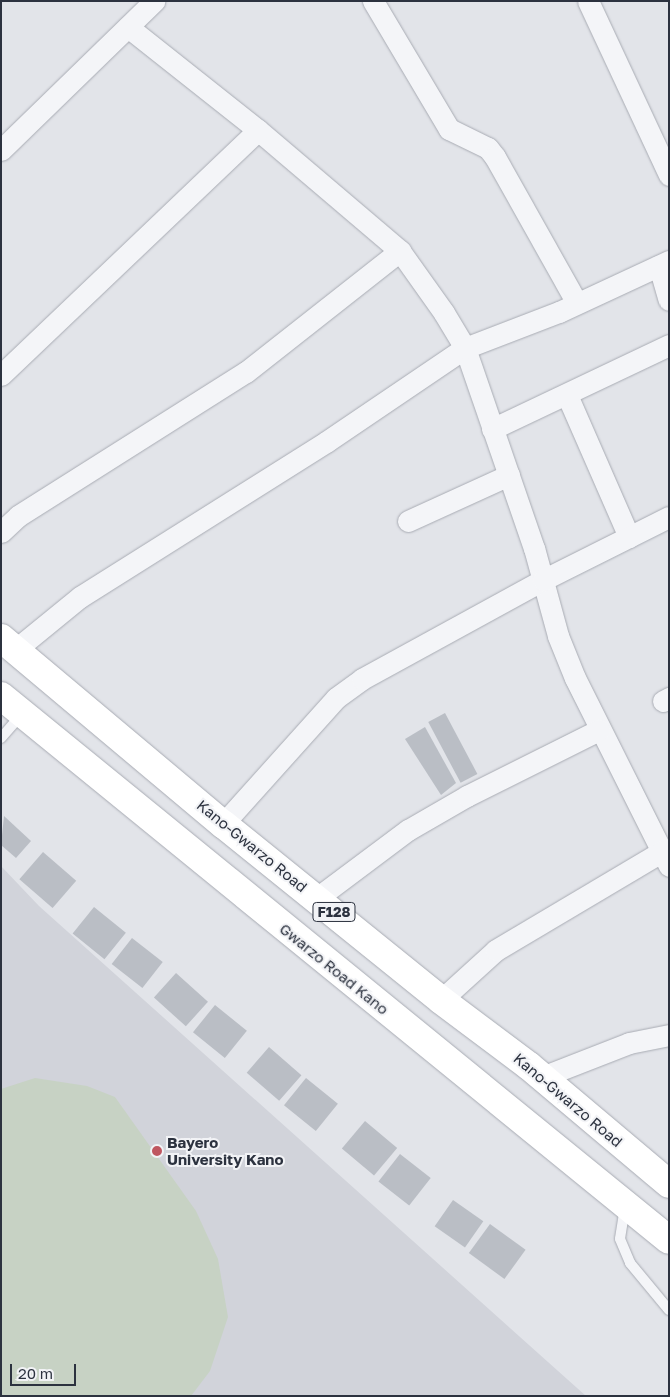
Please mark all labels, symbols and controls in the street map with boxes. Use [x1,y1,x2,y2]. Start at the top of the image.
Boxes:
street label: Kano-Gwarzo Road [193,796,311,896]
road number: F128 [312,900,356,924]
street label: Gwarzo Road Kano [276,920,392,1018]
street label: Kano-Gwarzo Road [510,1049,626,1151]
place label: Bayero University Kano [167,1133,283,1168]
marker: Bayero University Kano [151,1145,163,1157]
scale bar [12,1354,79,1386]
text: 20 m [18,1364,53,1382]

